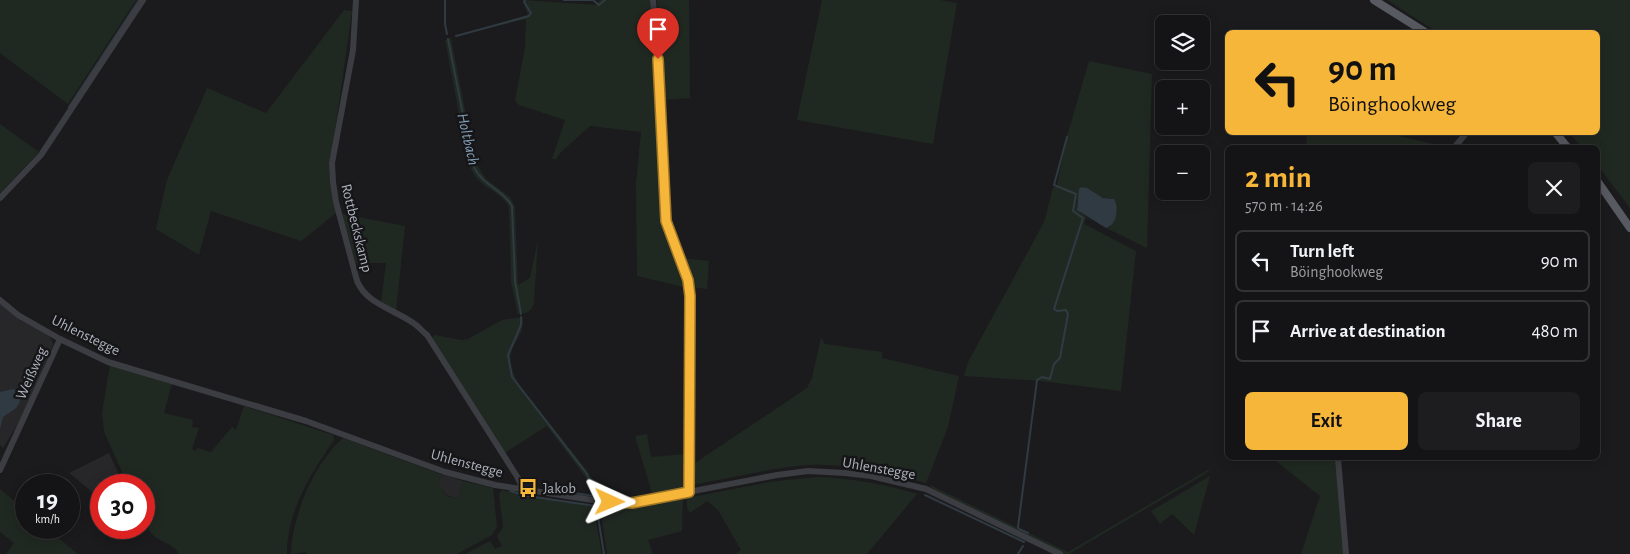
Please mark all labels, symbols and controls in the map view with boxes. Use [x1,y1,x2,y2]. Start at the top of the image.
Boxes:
pin [637,8,679,59]
icon: arrive [644,15,672,43]
map controls [1155,15,1210,200]
button: layers [1155,15,1210,70]
icon: left [1245,50,1310,115]
text: 90 m [1328,52,1397,87]
button: + [1155,80,1210,135]
text: Böinghookweg [1328,93,1456,115]
water label: Holtbach [454,112,482,167]
button: − [1155,145,1210,200]
button: close [1528,162,1580,214]
text: 2 min [1245,163,1312,193]
street label: Rottbeckskamp [338,182,375,274]
text: 570 m · 14:26 [1245,198,1323,214]
text: Turn left [1290,242,1354,261]
icon: left [1247,247,1275,275]
text: 90 m [1541,252,1578,271]
text: Böinghookweg [1290,264,1383,280]
street label: Uhlenstegge [49,312,122,358]
icon: arrive [1247,317,1275,345]
text: Arrive at destination [1290,322,1446,341]
text: 480 m [1531,322,1578,341]
street label: Weißweg [13,344,50,402]
button: Exit [1245,392,1408,450]
button: Share [1418,392,1580,450]
street label: Uhlenstegge [429,447,505,480]
street label: Uhlenstegge [841,455,917,482]
speed limit sign: 30 [90,474,155,539]
position arrow [583,475,635,527]
bus stop icon: Jakob [517,477,539,499]
place label: Jakob [543,481,576,496]
text: 19 [37,488,58,513]
text: km/h [35,513,60,525]

